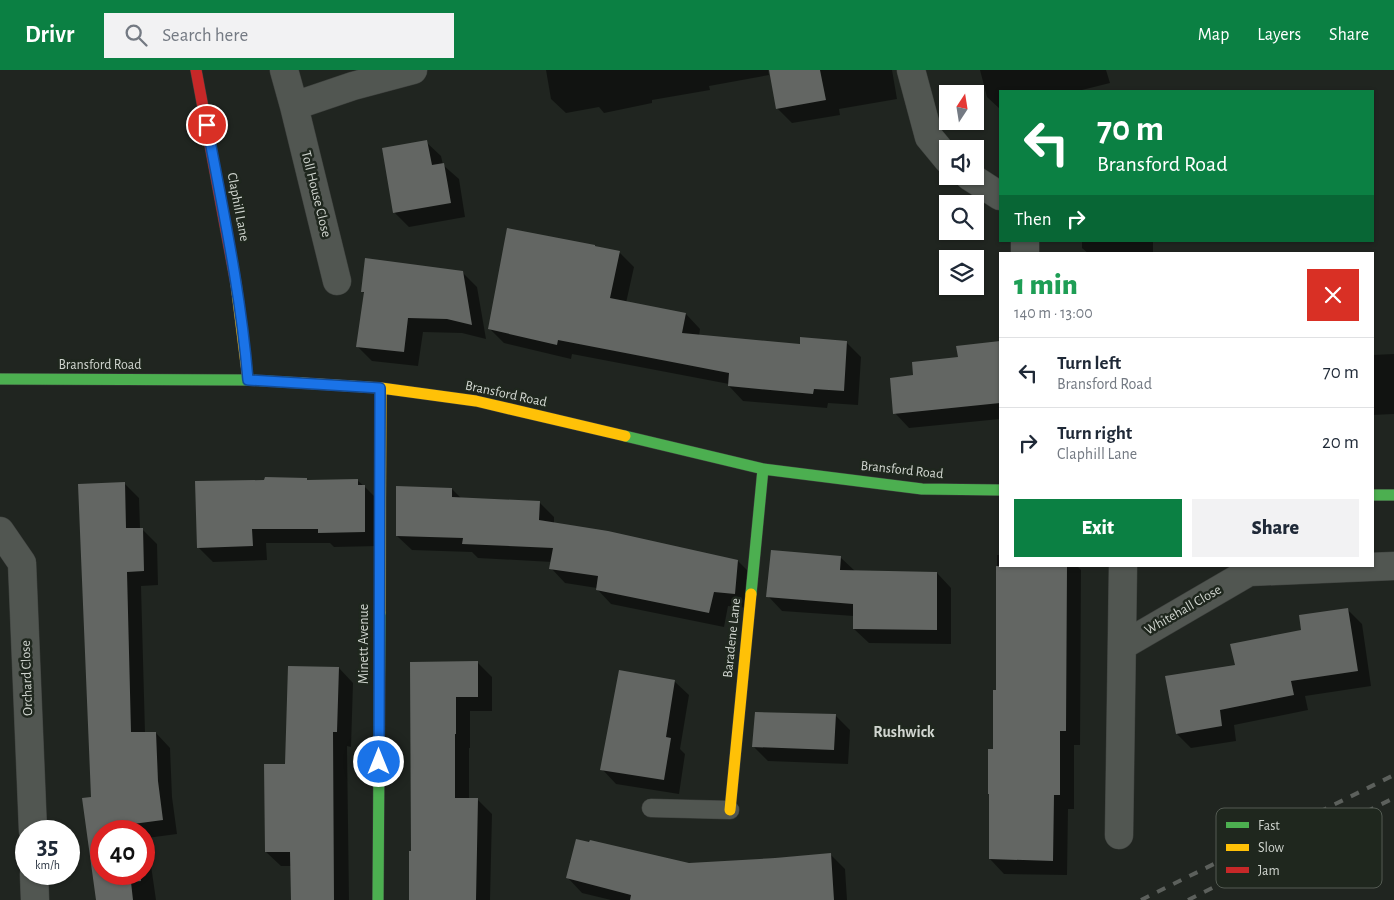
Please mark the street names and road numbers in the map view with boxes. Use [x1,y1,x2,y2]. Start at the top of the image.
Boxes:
street label: Toll House Close [298,149,334,239]
street label: Claphill Lane [224,171,252,243]
street label: Bransford Road [58,358,142,372]
street label: Bransford Road [464,379,548,409]
street label: Bransford Road [860,459,944,481]
street label: Whitehall Close [1142,582,1224,638]
street label: Baradene Lane [721,597,743,679]
street label: Minett Avenue [357,604,371,684]
street label: Orchard Close [19,640,35,716]

